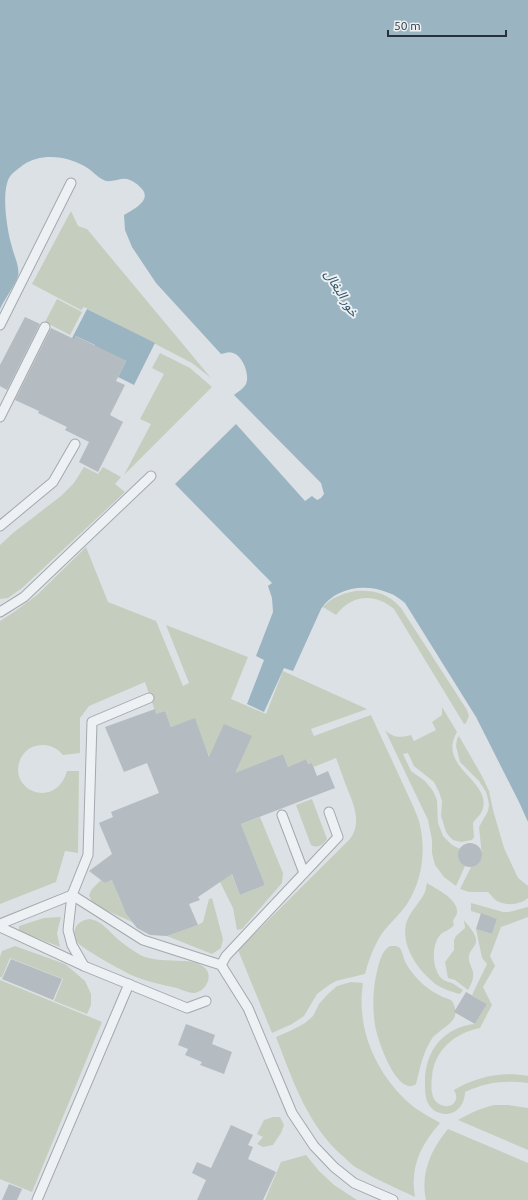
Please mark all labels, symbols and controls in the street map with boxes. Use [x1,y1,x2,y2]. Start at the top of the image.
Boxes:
scale bar [388,12,506,38]
text: 50 m [394,19,421,32]
water label: خور البغال [321,267,362,320]

